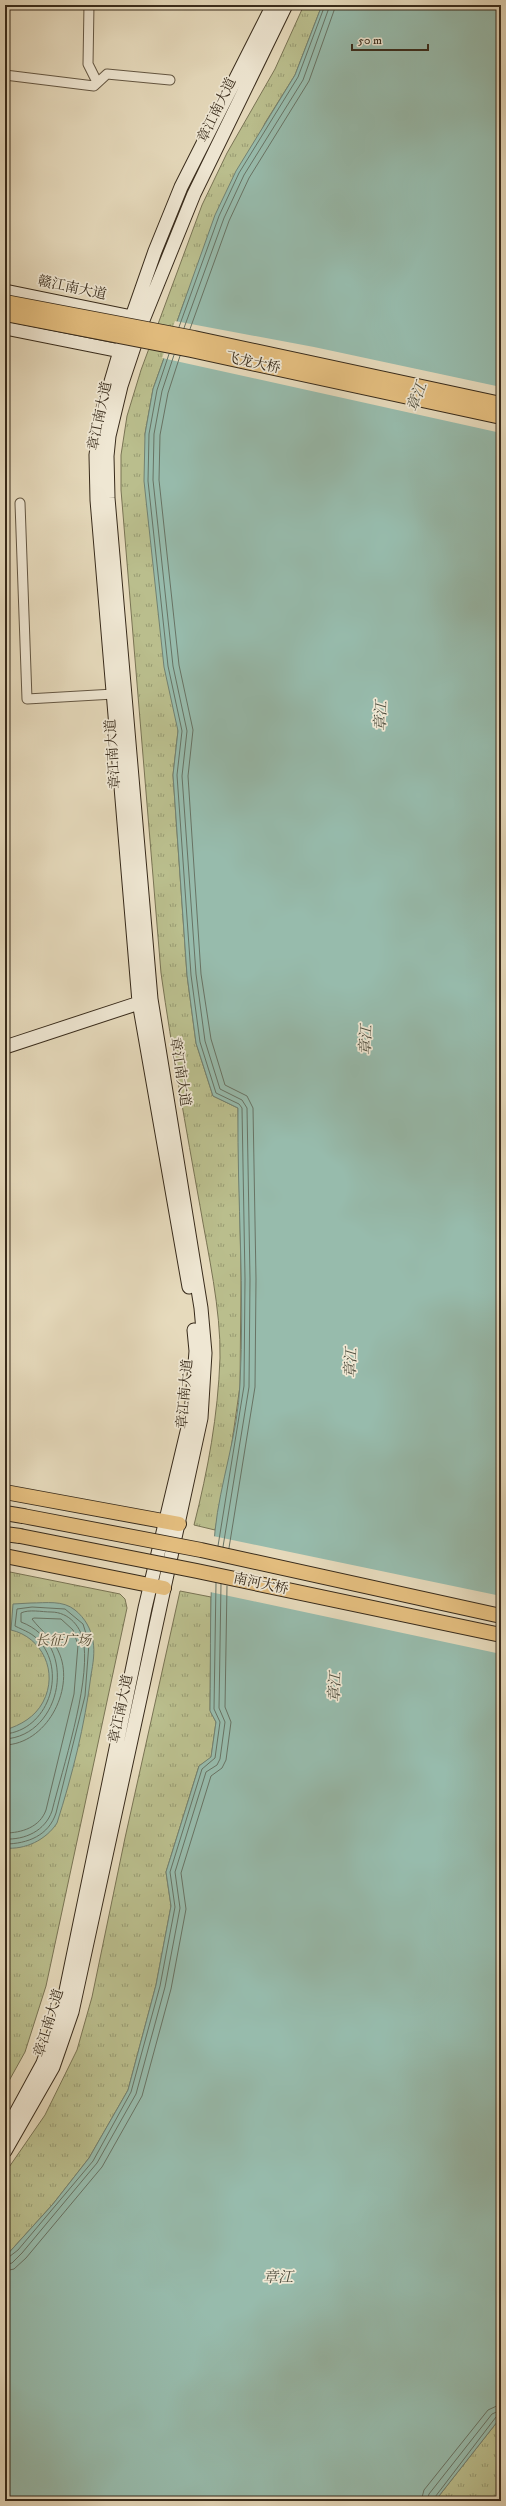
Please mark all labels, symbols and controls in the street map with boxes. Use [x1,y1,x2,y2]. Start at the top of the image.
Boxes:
scale bar [352,26,428,52]
text: 50 m [358,33,382,48]
street label: 章江南大道 [194,75,240,145]
street label: 赣江南大道 [36,272,108,304]
street label: 飞龙大桥 [224,348,282,378]
water label: 章江 [403,378,432,414]
street label: 章江南大道 [84,380,116,452]
water label: 章江 [371,699,391,731]
street label: 章江南大道 [102,718,124,790]
water label: 章江 [356,1023,376,1055]
street label: 章江南大道 [166,1036,194,1108]
water label: 章江 [341,1346,361,1378]
street label: 章江南大道 [173,1358,197,1430]
street label: 南河大桥 [232,1569,290,1599]
park label: 长征广场 [35,1632,92,1650]
water label: 章江 [325,1670,345,1702]
street label: 章江南大道 [105,1673,137,1745]
street label: 章江南大道 [30,1987,68,2059]
water label: 章江 [263,2268,295,2287]

